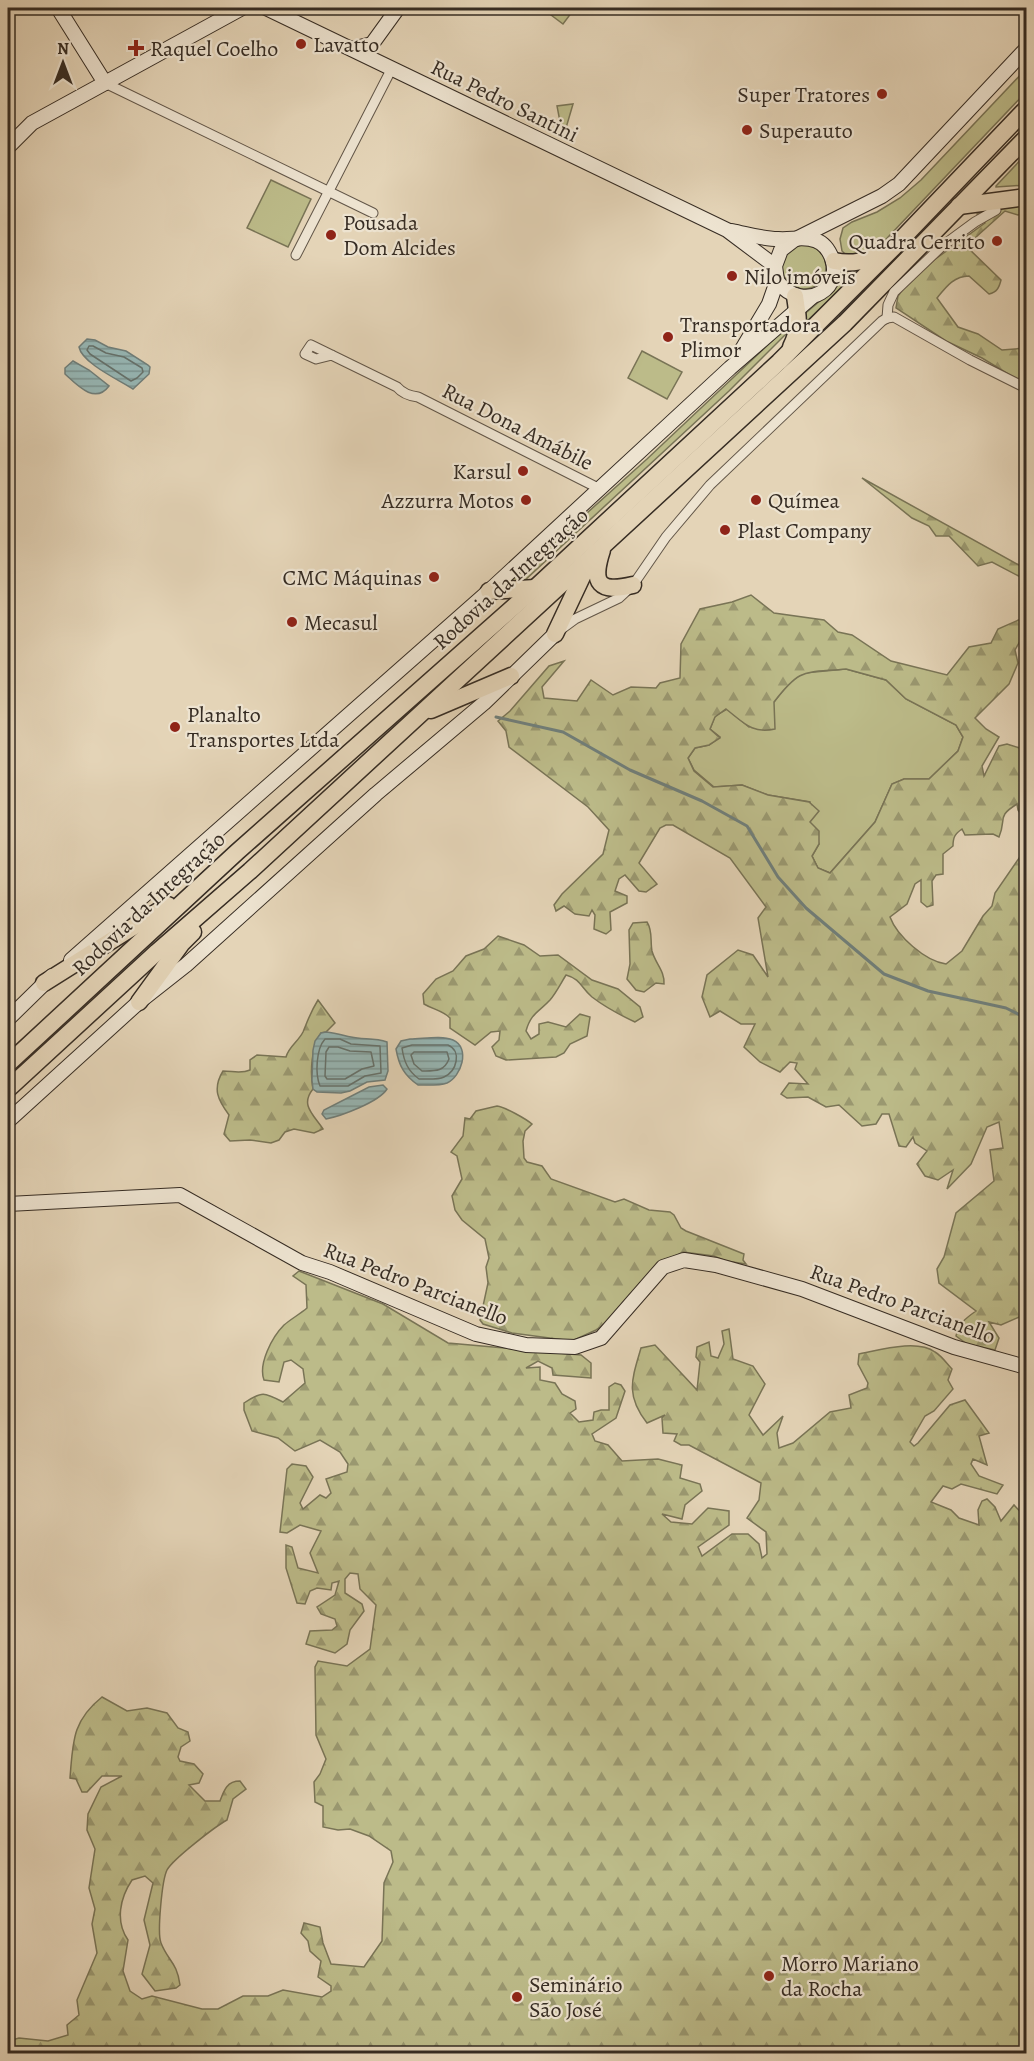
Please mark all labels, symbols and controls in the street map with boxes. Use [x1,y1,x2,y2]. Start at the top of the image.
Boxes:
place label: Lavatto [313,30,379,60]
north arrow [33,33,93,93]
place label: Raquel Coelho [150,34,278,64]
marker: Lavatto [294,37,308,51]
text: N [57,38,69,60]
marker: Raquel Coelho [127,39,145,57]
street label: Rua Pedro Santini [426,52,583,150]
place label: Super Tratores [737,80,870,110]
marker: Super Tratores [875,87,889,101]
place label: Superauto [759,116,853,146]
marker: Superauto [740,123,754,137]
place label: Pousada Dom Alcides [343,208,456,263]
place label: Quadra Cerrito [848,227,985,257]
marker: Pousada Dom Alcides [324,228,338,242]
marker: Quadra Cerrito [990,234,1004,248]
place label: Nilo imóveis [744,262,856,292]
marker: Nilo imóveis [725,269,739,283]
place label: Transportadora Plimor [680,310,821,365]
marker: Transportadora Plimor [661,330,675,344]
street label: Rua Dona Amábile [437,376,598,478]
place label: Karsul [453,457,511,487]
marker: Karsul [516,464,530,478]
place label: Azzurra Motos [381,486,514,516]
place label: Químea [768,486,841,516]
marker: Azzurra Motos [519,493,533,507]
marker: Químea [749,493,763,507]
street label: Rodovia da Integração [426,501,595,657]
place label: Plast Company [737,516,871,546]
marker: Plast Company [718,523,732,537]
place label: CMC Máquinas [282,563,422,593]
marker: CMC Máquinas [427,570,441,584]
place label: Mecasul [304,608,378,638]
marker: Mecasul [285,615,299,629]
place label: Planalto Transportes Ltda [187,700,340,755]
marker: Planalto Transportes Ltda [168,720,182,734]
street label: Rodovia da Integração [65,825,232,983]
street label: Rua Pedro Parcianello [319,1235,512,1333]
street label: Rua Pedro Parcianello [806,1256,1000,1351]
place label: Morro Mariano da Rocha [781,1949,919,2004]
marker: Morro Mariano da Rocha [762,1969,776,1983]
place label: Seminário São José [529,1970,623,2025]
marker: Seminário São José [510,1990,524,2004]

